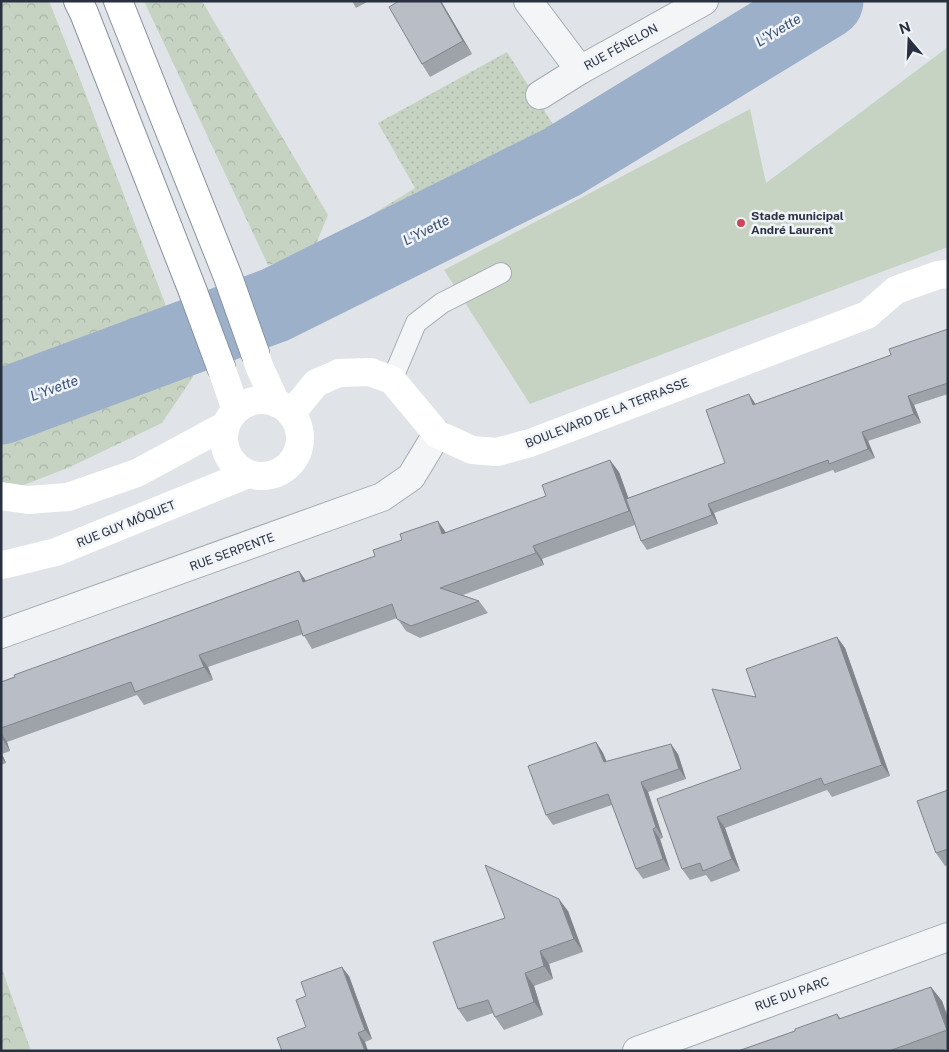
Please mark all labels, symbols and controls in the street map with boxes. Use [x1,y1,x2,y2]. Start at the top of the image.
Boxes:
water label: L'Yvette [752,10,804,50]
north arrow [884,15,934,65]
text: N [897,18,913,37]
street label: RUE FÉNELON [582,21,660,73]
place label: Stade municipal André Laurent [751,209,844,237]
water label: L'Yvette [400,211,452,248]
marker: Stade municipal André Laurent [735,217,747,229]
water label: L'Yvette [28,372,81,404]
street label: BOULEVARD DE LA TERRASSE [523,375,691,451]
street label: RUE GUY MÔQUET [75,498,177,550]
street label: RUE SERPENTE [188,530,276,574]
street label: RUE DU PARC [753,974,831,1014]

